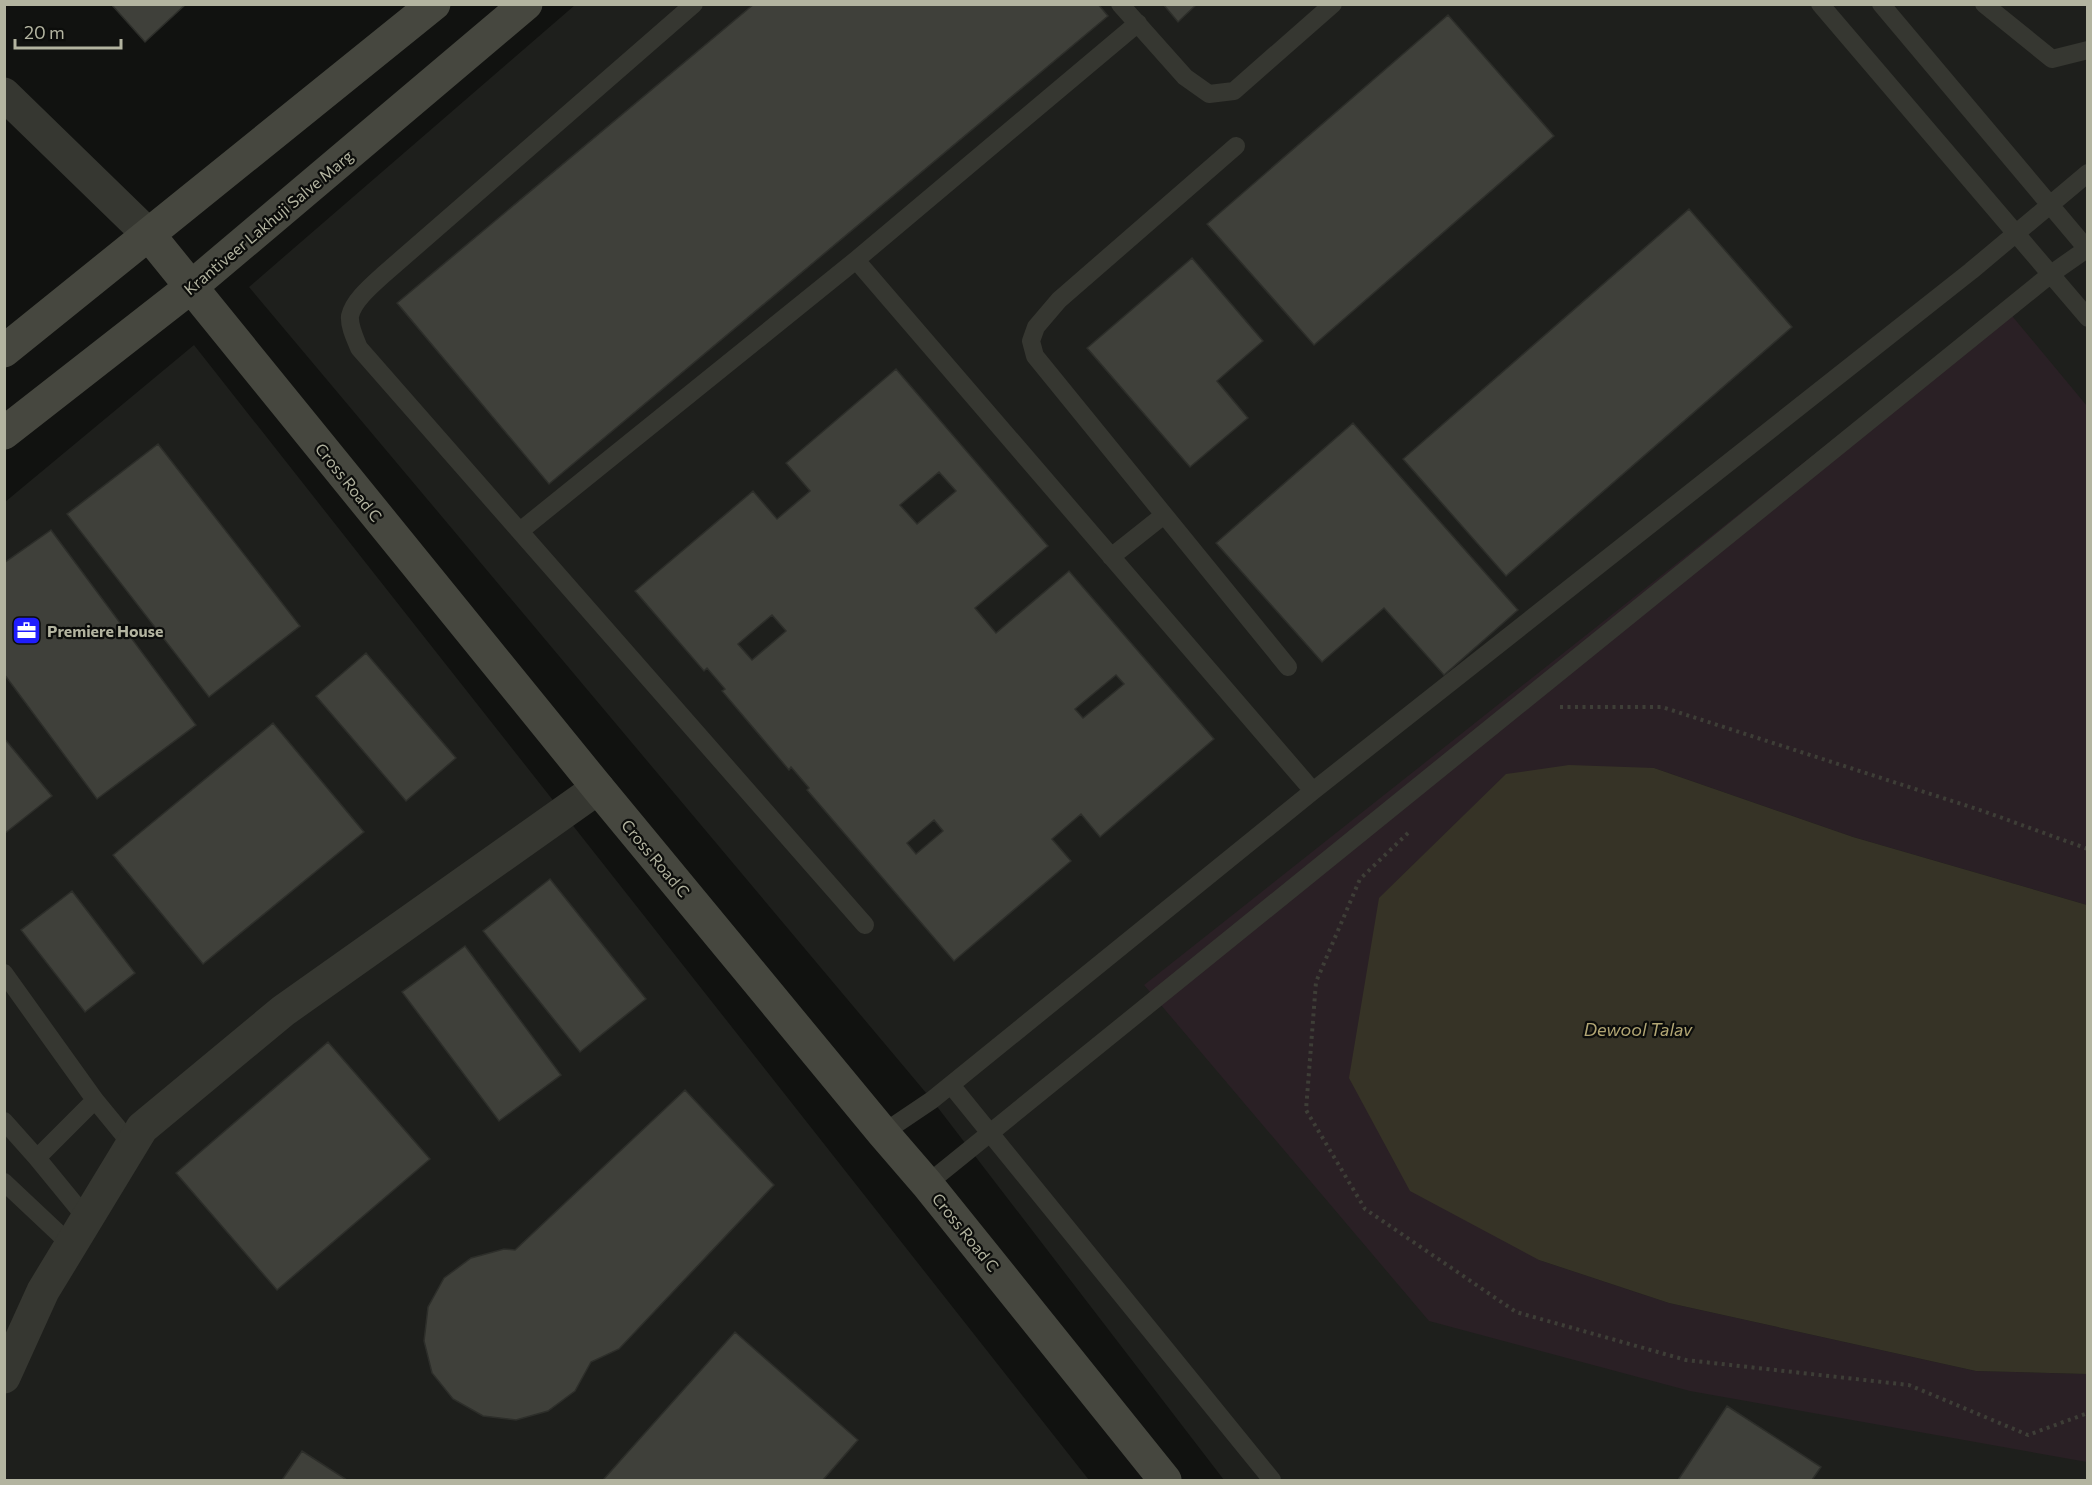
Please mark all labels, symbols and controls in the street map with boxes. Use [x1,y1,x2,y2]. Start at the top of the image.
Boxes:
scale bar [15,12,122,50]
text: 20 m [24,21,65,43]
street label: Krantiveer Lakhuji Salve Marg [180,145,357,298]
street label: Cross Road C [312,439,386,525]
office icon: Premiere House [10,614,42,646]
place label: Premiere House [47,621,163,640]
street label: Cross Road C [618,815,694,901]
water label: Dewool Talav [1584,1018,1693,1040]
street label: Cross Road C [929,1189,1003,1275]

